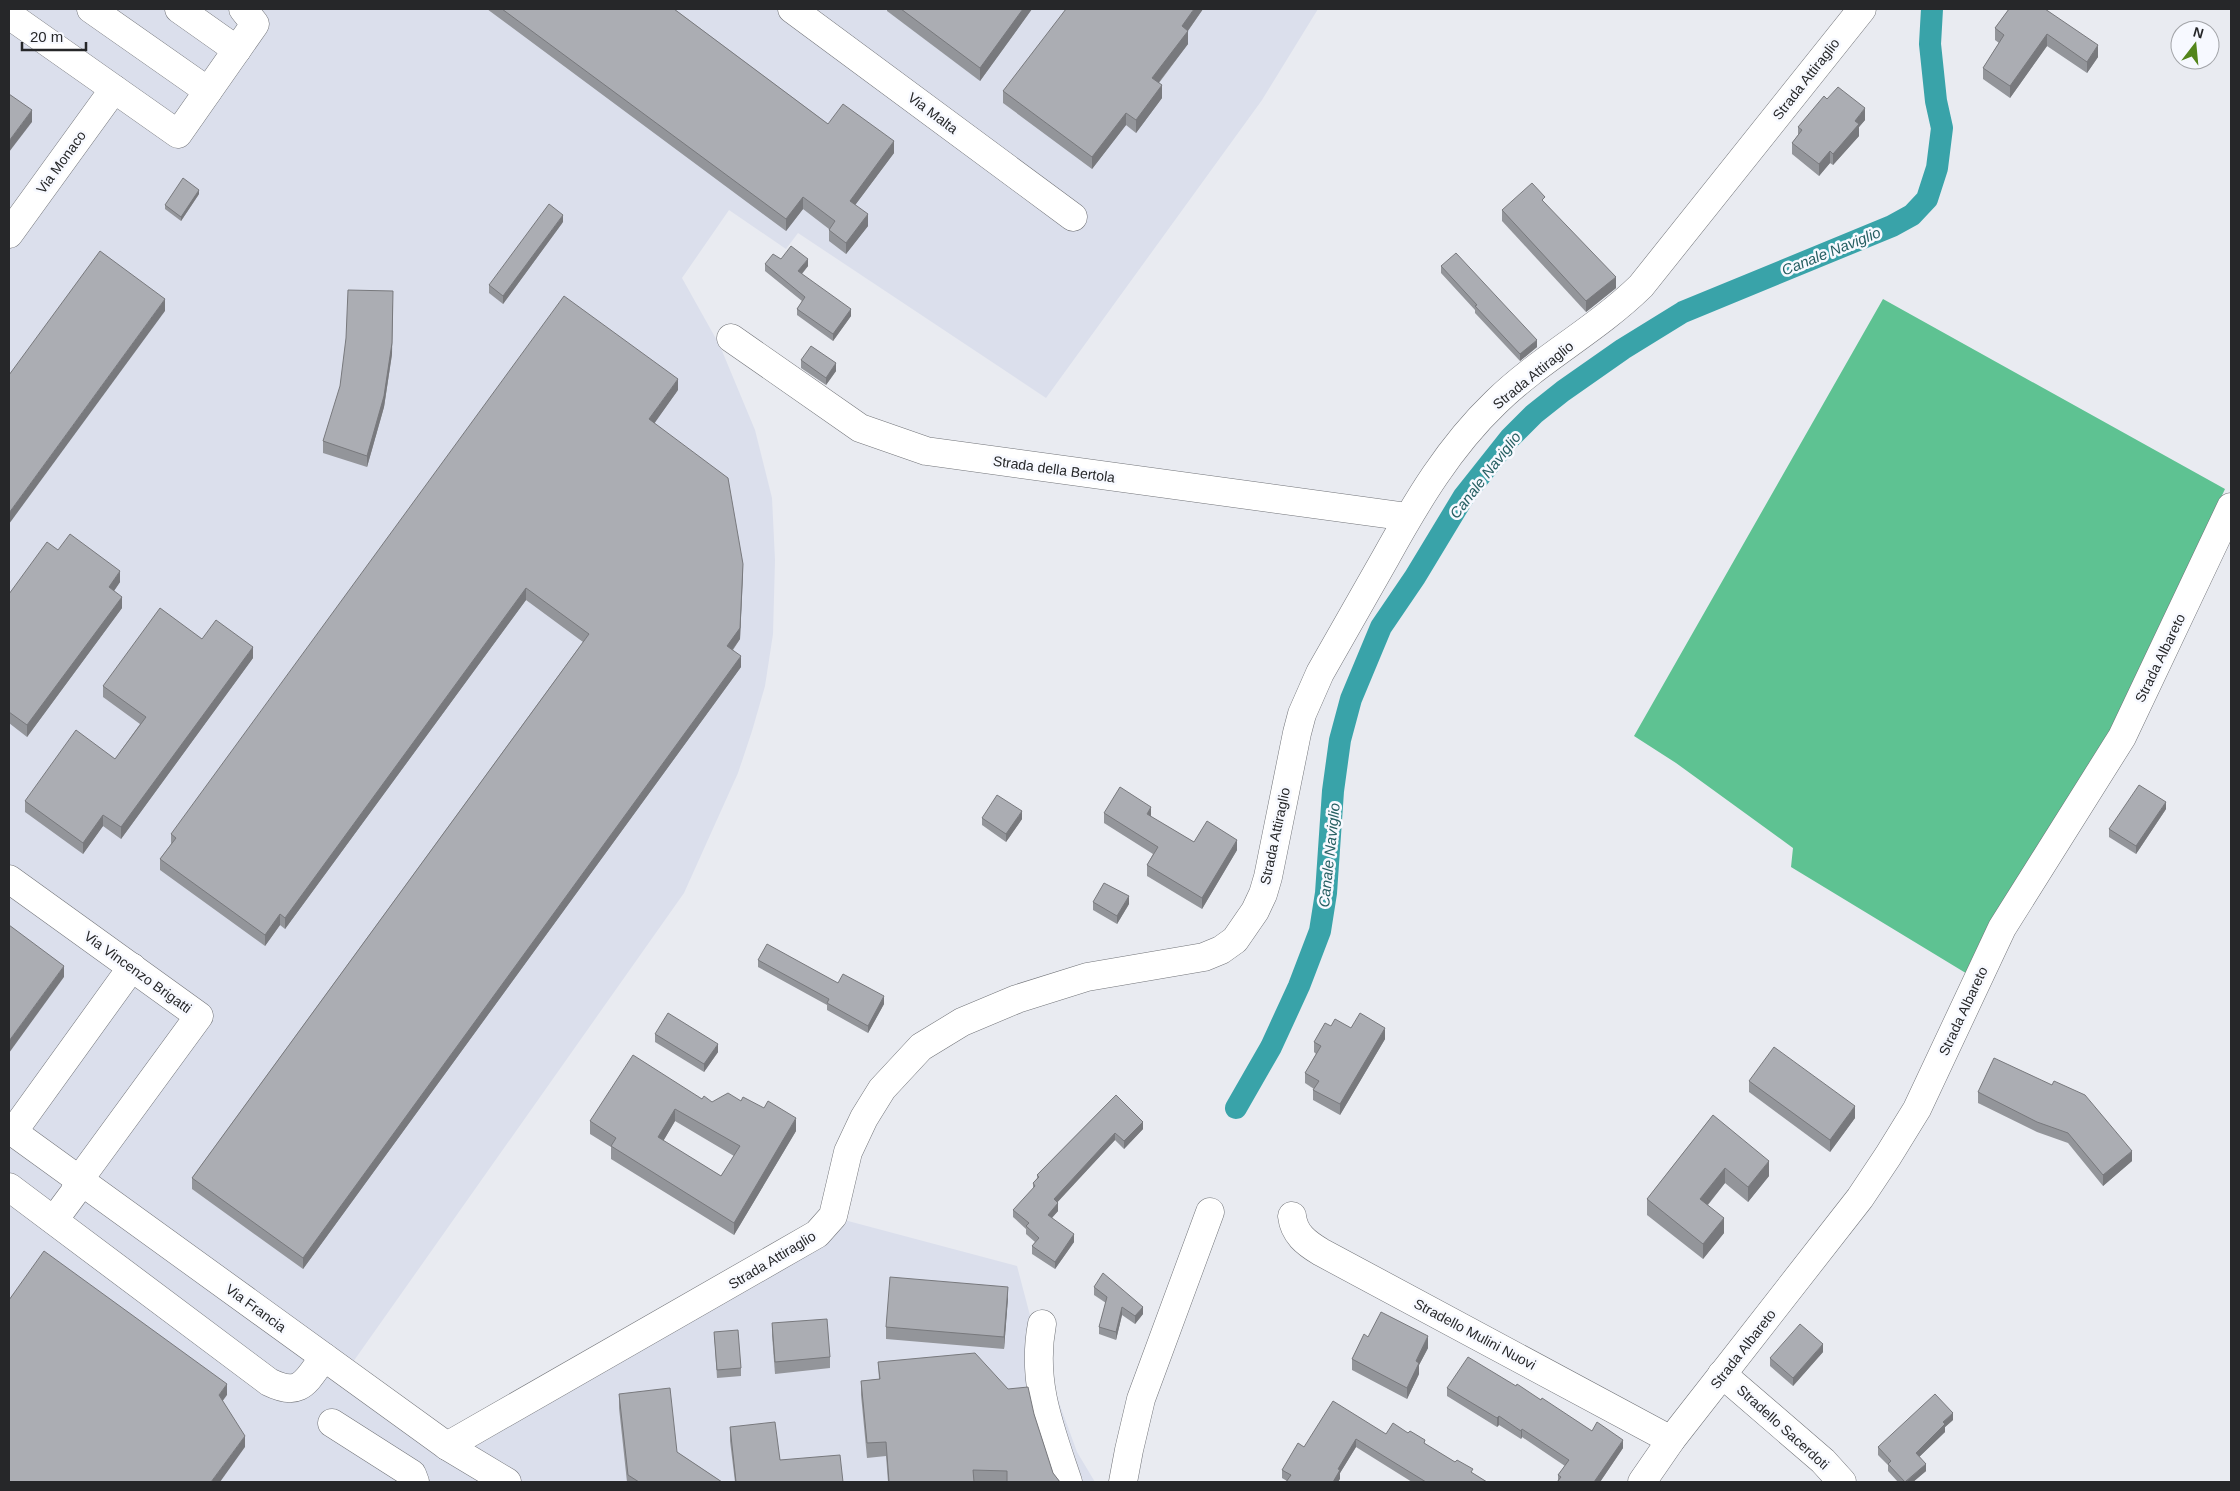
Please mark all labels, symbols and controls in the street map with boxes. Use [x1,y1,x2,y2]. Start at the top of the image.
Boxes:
scale bar [22,20,86,52]
north arrow [2170,20,2220,70]
text: N [2192,23,2206,42]
text: 20 m [30,28,63,45]
street label: Strada Attiraglio [1769,35,1843,123]
street label: Via Malta [905,89,961,137]
street label: Via Monaco [33,127,89,197]
water label: Canale Naviglio [1779,223,1883,279]
street label: Strada Attiraglio [1490,338,1577,412]
water label: Canale Naviglio [1446,428,1524,522]
street label: Strada della Bertola [992,453,1116,486]
street label: Strada Albareto [2132,611,2188,705]
street label: Strada Attiraglio [1257,786,1293,886]
water label: Canale Naviglio [1315,802,1343,908]
street label: Via Vincenzo Brigatti [81,928,195,1016]
street label: Strada Albareto [1935,964,1991,1058]
street label: Strada Attiraglio [726,1228,819,1292]
street label: Via Francia [223,1281,289,1335]
street label: Stradello Mulini Nuovi [1411,1295,1539,1373]
street label: Strada Albareto [1707,1306,1779,1392]
street label: Stradello Sacerdoti [1734,1381,1832,1473]

